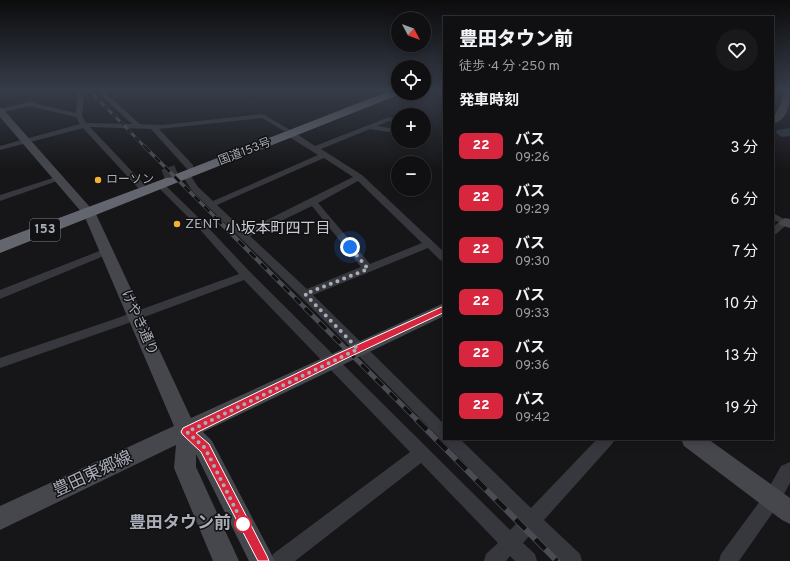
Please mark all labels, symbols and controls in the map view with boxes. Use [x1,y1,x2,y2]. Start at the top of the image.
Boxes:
north arrow [391,12,431,52]
map controls [391,12,431,196]
text: 豊田タウン前 [459,28,573,52]
button: heart [716,29,758,71]
text: 徒歩 · 4 分 · 250 m [459,59,560,75]
button: locate [391,60,431,100]
text: 発車時刻 [459,92,519,111]
button: + [391,108,431,148]
text: バス [515,131,545,150]
street label: 国道153号 [216,135,274,169]
text: 22 [472,137,490,154]
text: 3 分 [730,139,758,158]
text: 09:26 [515,150,550,166]
button: − [391,156,431,196]
place label: ローソン [106,172,154,188]
marker: ローソン [93,175,103,185]
text: バス [515,183,545,202]
text: 22 [472,189,490,206]
text: 6 分 [731,191,758,210]
text: 09:29 [515,202,550,218]
place label: ZENT [185,216,220,233]
road number: 153 [30,219,60,241]
marker: ZENT [172,219,182,229]
district label: 小坂本町四丁目 [225,220,331,239]
text: バス [515,235,545,254]
your location [340,237,360,257]
text: 22 [472,241,490,258]
text: 7 分 [732,243,758,262]
text: 09:30 [515,254,550,270]
text: バス [515,287,545,306]
street label: けやき通り [117,288,161,358]
text: 22 [472,293,490,310]
text: 10 分 [724,295,758,314]
text: 09:33 [515,306,550,322]
text: バス [515,339,545,358]
text: 22 [472,345,490,362]
text: 13 分 [725,347,758,366]
text: 09:36 [515,358,550,374]
text: バス [515,391,545,410]
text: 22 [472,397,490,414]
text: 19 分 [725,399,758,418]
text: 09:42 [515,410,550,426]
street label: 豊田東郷線 [50,447,136,503]
place label: 豊田タウン前 [129,513,231,535]
marker: 豊田タウン前 [234,515,252,533]

